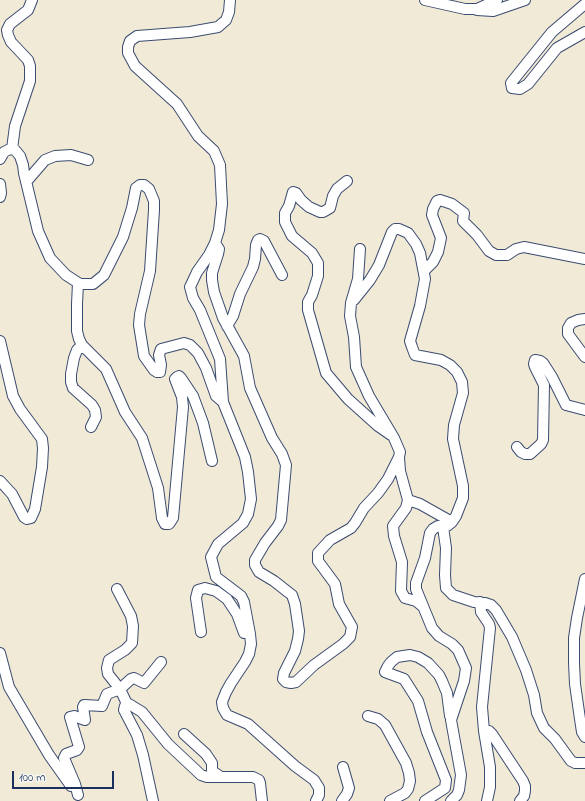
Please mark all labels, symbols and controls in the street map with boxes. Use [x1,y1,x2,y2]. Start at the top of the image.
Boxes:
scale bar [14,763,116,789]
text: 100 m [19,769,46,787]

